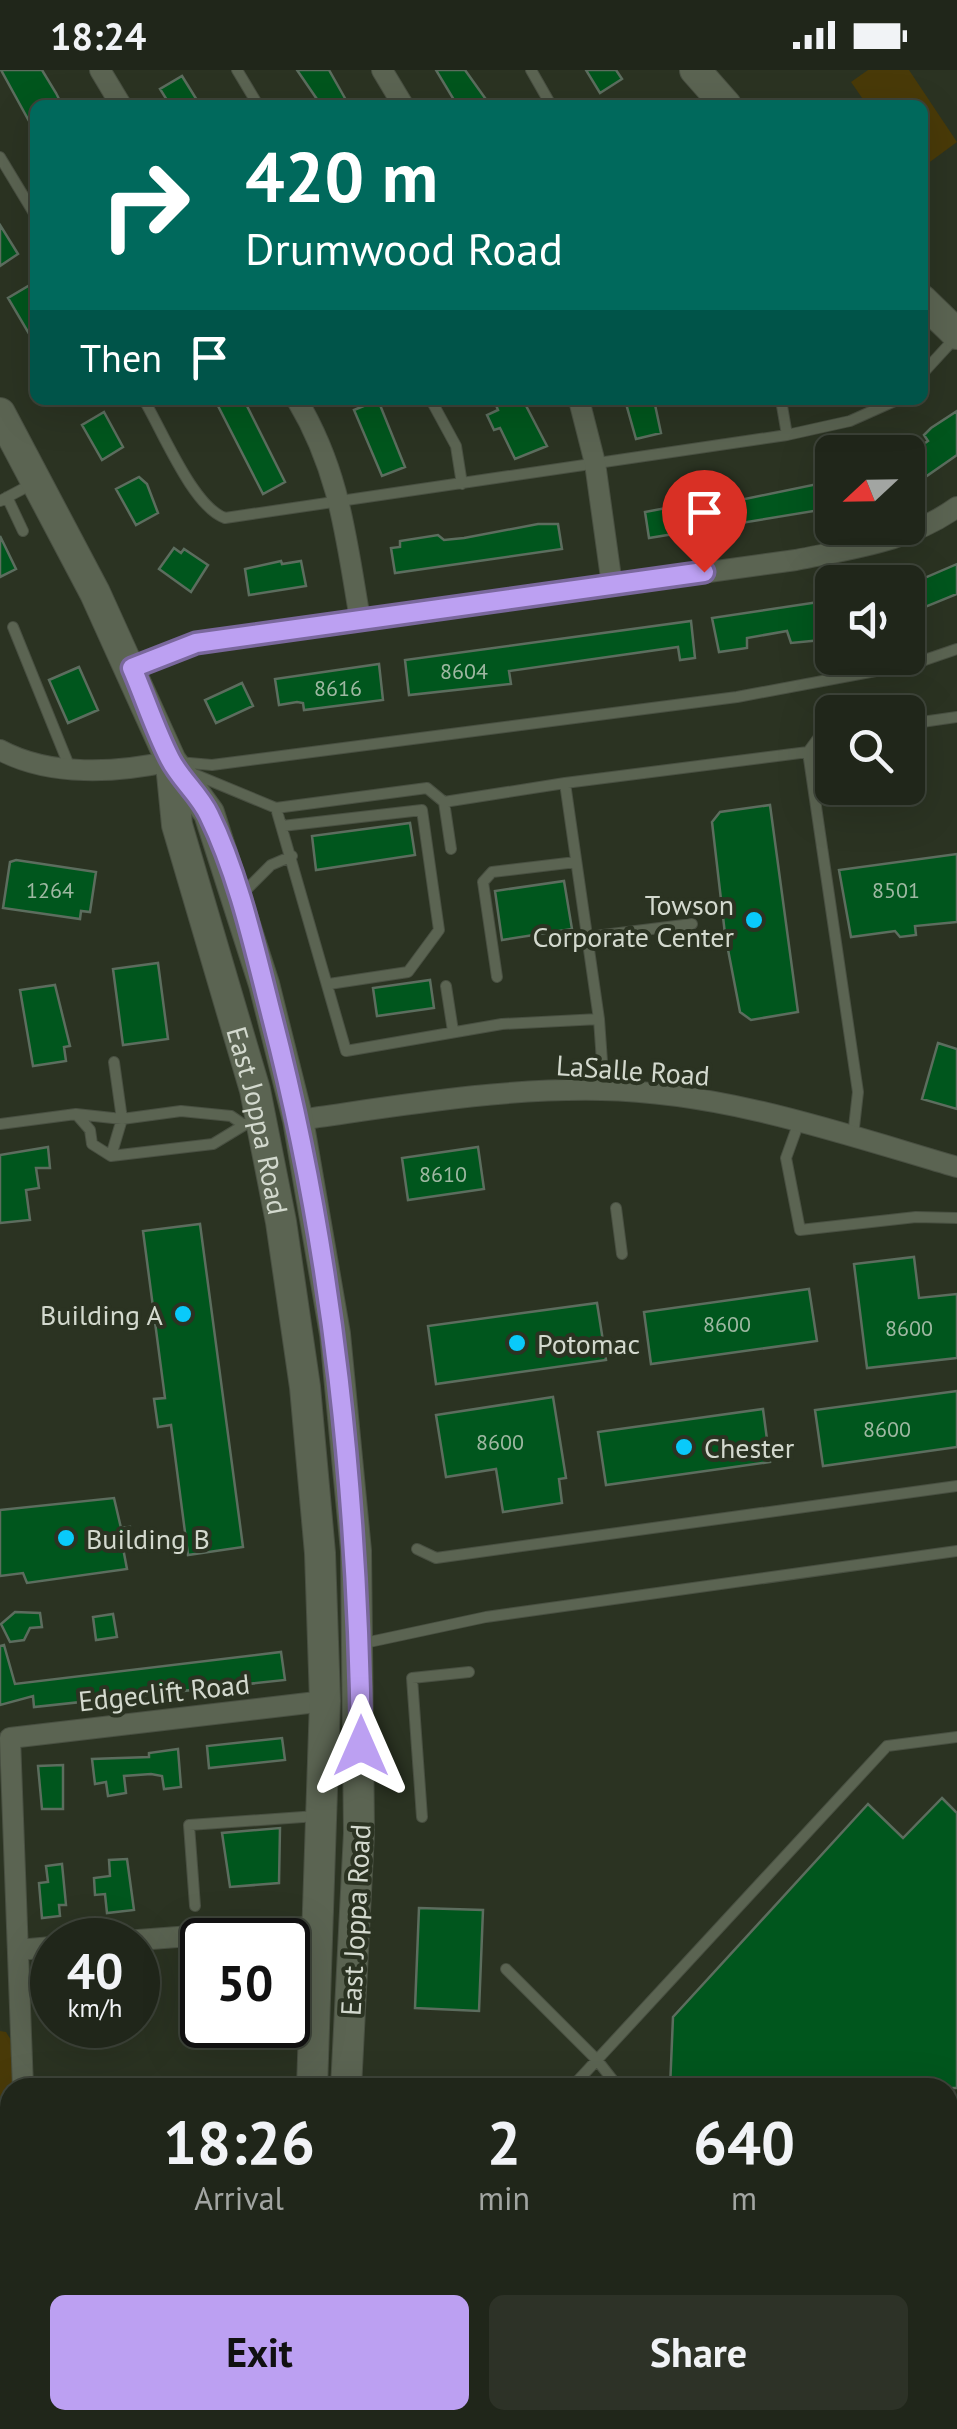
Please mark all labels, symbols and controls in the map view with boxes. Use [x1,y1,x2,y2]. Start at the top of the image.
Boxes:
text: 18:24 [50,11,146,60]
text: 420 m [245,131,438,221]
icon: right [80,140,210,270]
text: Drumwood Road [245,219,563,277]
icon: arrive [182,330,237,385]
text: Then [80,333,162,382]
north arrow [815,435,925,545]
map controls [815,435,925,805]
pin [662,470,747,573]
icon: arrive [677,485,732,540]
button: sound [815,565,925,675]
house number: 8604 [440,657,488,685]
house number: 8616 [314,674,362,702]
button: search [815,695,925,805]
house number: 1264 [26,876,74,904]
house number: 8501 [872,876,920,904]
place label: Towson Corporate Center [533,886,734,955]
marker: Towson Corporate Center [743,909,765,931]
street label: East Joppa Road [219,1022,298,1218]
street label: LaSalle Road [555,1046,711,1094]
house number: 8610 [419,1160,467,1188]
place label: Building A [40,1296,164,1333]
marker: Building A [172,1303,194,1325]
house number: 8600 [703,1310,751,1338]
house number: 8600 [885,1314,933,1342]
place label: Potomac [537,1325,640,1362]
marker: Potomac [506,1332,528,1354]
house number: 8600 [863,1415,911,1443]
house number: 8600 [476,1428,524,1456]
place label: Chester [704,1429,795,1466]
marker: Chester [673,1436,695,1458]
place label: Building B [86,1520,210,1557]
marker: Building B [55,1527,77,1549]
street label: Edgeclift Road [77,1665,251,1719]
position arrow [309,1694,413,1798]
street label: East Joppa Road [332,1823,378,2017]
speed limit sign: 50 [180,1918,310,2048]
text: 40 [67,1938,123,2003]
text: km/h [68,1992,122,2024]
text: 18:26 [163,2103,315,2181]
text: 2 [487,2103,521,2181]
text: 640 [693,2103,795,2181]
text: Arrival [194,2177,284,2219]
text: min [478,2177,530,2219]
text: m [731,2177,757,2219]
button: Exit [50,2295,469,2410]
button: Share [489,2295,908,2410]

